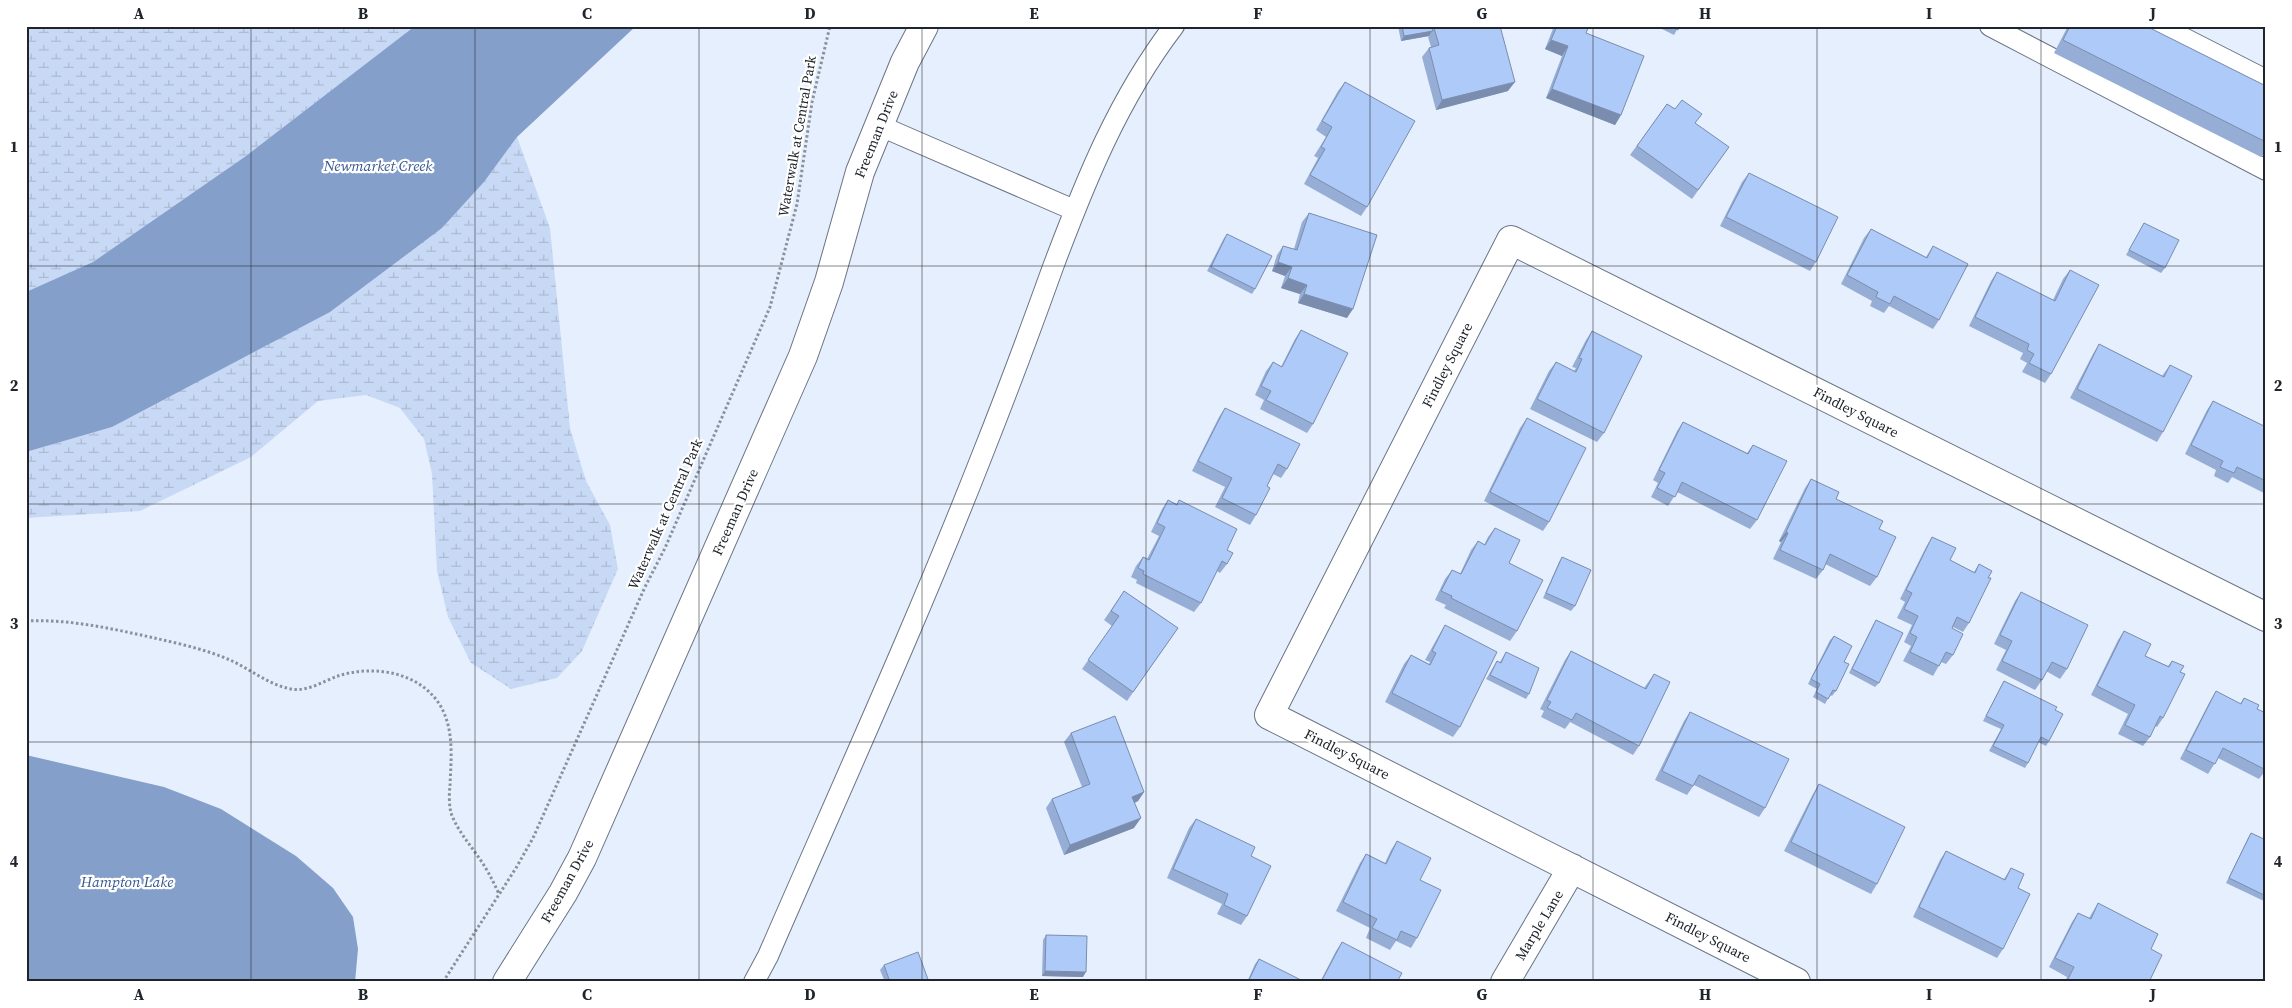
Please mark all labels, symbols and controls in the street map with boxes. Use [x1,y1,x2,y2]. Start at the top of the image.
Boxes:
text: A [134,2,145,24]
text: B [358,2,369,24]
text: C [582,2,592,24]
text: D [804,2,816,24]
text: E [1029,2,1039,24]
text: F [1253,2,1263,24]
text: G [1477,2,1488,24]
text: H [1699,2,1711,24]
text: I [1926,2,1932,24]
text: J [2149,2,2156,24]
street label: Waterwalk at Central Park [773,54,821,218]
street label: Freeman Drive [849,87,903,181]
text: 1 [10,135,18,157]
text: 1 [2274,135,2282,157]
water label: Newmarket Creek [323,155,433,176]
street label: Findley Square [1417,319,1477,411]
text: 2 [10,374,19,396]
text: 2 [2274,374,2283,396]
street label: Findley Square [1810,382,1902,442]
street label: Waterwalk at Central Park [623,435,707,593]
street label: Freeman Drive [707,465,763,559]
text: 3 [10,612,19,634]
text: 3 [2274,612,2283,634]
street label: Findley Square [1301,724,1393,784]
street label: Freeman Drive [536,835,598,927]
text: 4 [10,850,19,872]
text: 4 [2274,850,2283,872]
water label: Hampton Lake [80,871,173,892]
street label: Marple Lane [1510,886,1568,964]
street label: Findley Square [1662,907,1754,967]
text: A [134,983,145,1005]
text: B [358,983,369,1005]
text: C [582,983,592,1005]
text: D [804,983,816,1005]
text: E [1029,983,1039,1005]
text: F [1253,983,1263,1005]
text: G [1477,983,1488,1005]
text: H [1699,983,1711,1005]
text: I [1926,983,1932,1005]
text: J [2149,983,2156,1005]

